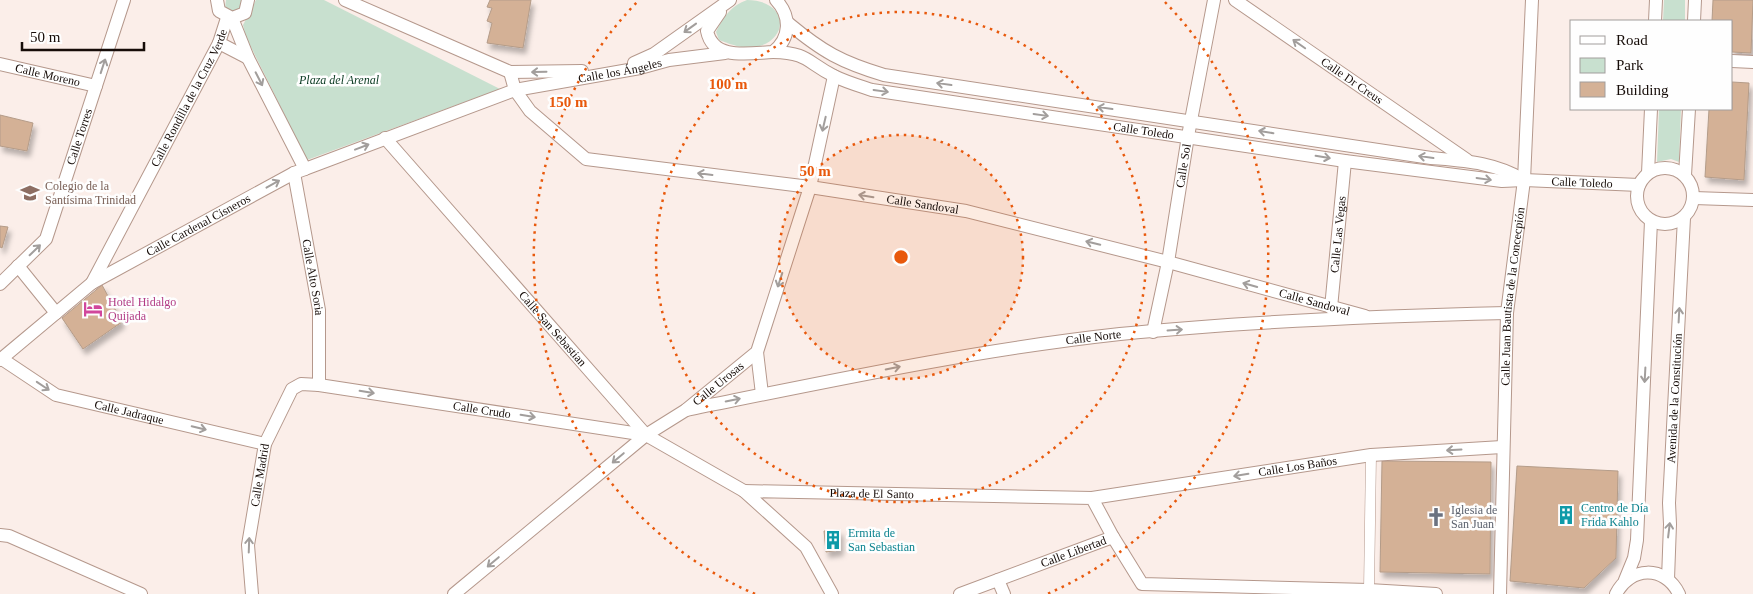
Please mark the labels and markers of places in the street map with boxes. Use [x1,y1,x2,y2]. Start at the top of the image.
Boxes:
place label: Colegio de la Santísima Trinidad [45,179,136,207]
school or university icon: Colegio de la Santísima Trinidad [19,182,41,204]
centre of rings [892,248,910,266]
place label: Hotel Hidalgo Quijada [108,295,176,323]
hotel icon: Hotel Hidalgo Quijada [82,298,104,320]
place label: Centro de Día Frida Kahlo [1581,501,1649,529]
place label: Iglesia de San Juan [1451,503,1497,531]
building icon: Centro de Día Frida Kahlo [1555,504,1577,526]
church icon: Iglesia de San Juan [1425,506,1447,528]
place label: Ermita de San Sebastian [848,526,915,554]
building icon: Ermita de San Sebastian [822,529,844,551]

